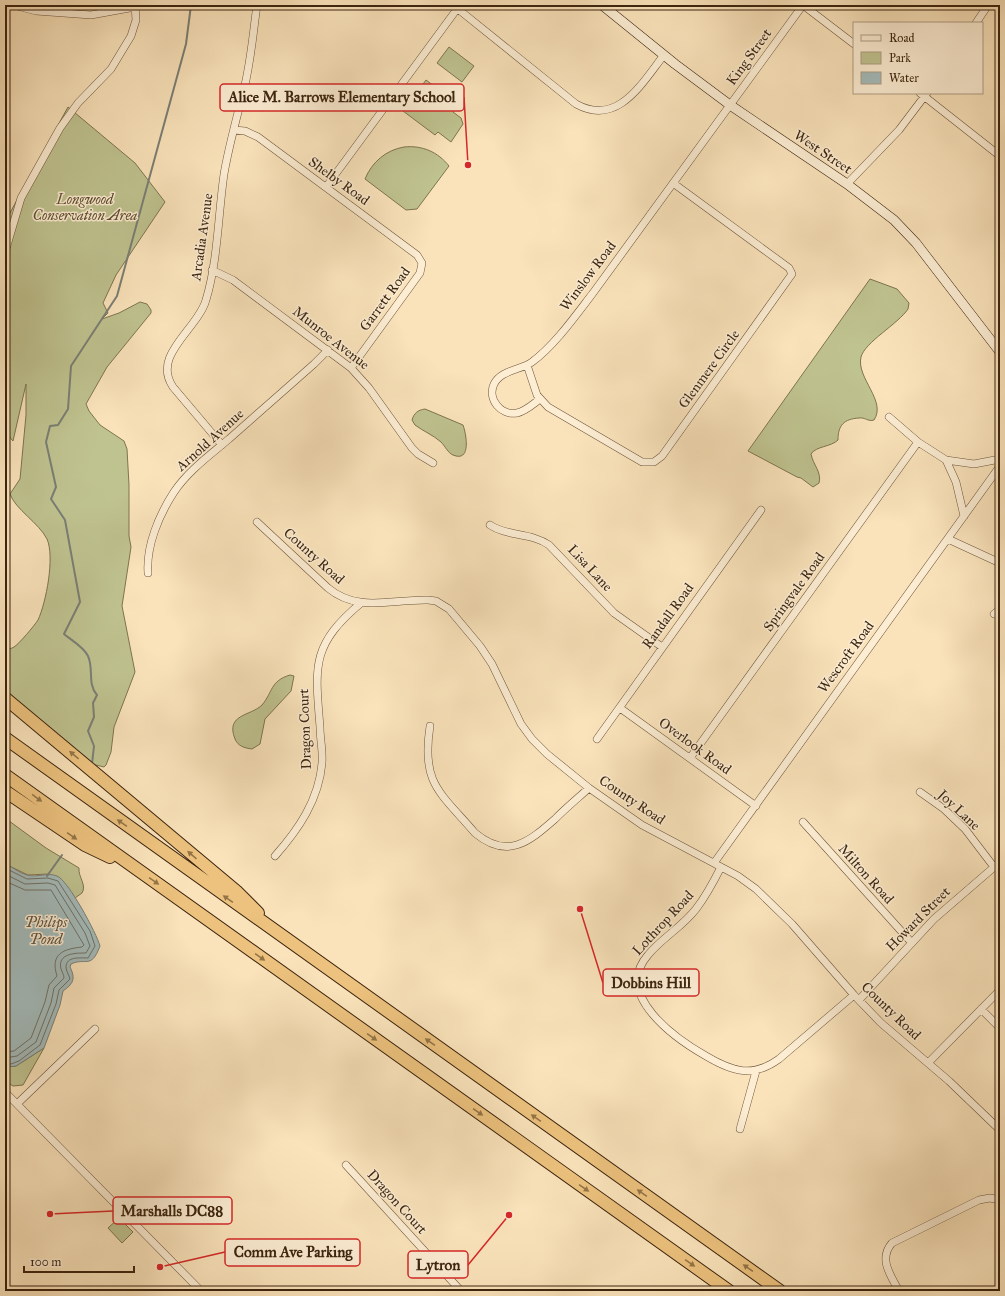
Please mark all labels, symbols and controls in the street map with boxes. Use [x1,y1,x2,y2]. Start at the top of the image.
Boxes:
legend [853,22,983,94]
street label: King Street [723,25,775,89]
text: Road [889,31,915,45]
text: Park [889,51,911,65]
text: Water [889,71,919,85]
callout: Alice M. Barrows Elementary School [220,84,464,111]
text: Alice M. Barrows Elementary School [227,88,457,107]
street label: West Street [791,126,855,178]
street label: Shelby Road [305,153,373,209]
park label: Longwood Conservation Area [33,191,138,224]
street label: Arcadia Avenue [187,192,217,283]
street label: Winslow Road [556,238,620,314]
street label: Garrett Road [356,264,414,334]
street label: Munroe Avenue [289,303,373,373]
street label: Glenmere Circle [675,326,743,412]
street label: Arnold Avenue [172,405,247,475]
street label: County Road [280,524,348,588]
street label: Lisa Lane [564,541,616,595]
street label: Springvale Road [760,549,828,635]
street label: Randall Road [639,580,697,652]
street label: Wescroft Road [814,618,878,696]
street label: Dragon Court [295,688,315,770]
street label: Overlook Road [655,714,735,778]
one-way arrow [69,751,80,760]
street label: County Road [596,772,668,828]
street label: Joy Lane [932,785,984,835]
one-way arrow [31,794,42,802]
one-way arrow [117,819,128,828]
one-way arrow [67,832,77,840]
street label: Milton Road [835,841,897,907]
one-way arrow [187,851,197,860]
one-way arrow [148,877,159,885]
street label: Howard Street [882,883,954,955]
street label: Lothrop Road [629,887,697,959]
one-way arrow [223,895,234,903]
water label: Philips Pond [25,913,68,948]
one-way arrow [254,953,265,961]
callout: Dobbins Hill [603,969,699,996]
text: Dobbins Hill [611,974,692,992]
street label: County Road [858,978,924,1044]
one-way arrow [367,1033,377,1041]
one-way arrow [425,1038,436,1046]
one-way arrow [473,1108,483,1116]
one-way arrow [531,1114,542,1122]
street label: Dragon Court [364,1166,430,1238]
one-way arrow [579,1184,589,1192]
one-way arrow [637,1189,648,1197]
callout: Marshalls DC88 [113,1197,232,1224]
text: Marshalls DC88 [121,1202,223,1220]
callout: Comm Ave Parking [225,1239,360,1266]
text: Comm Ave Parking [234,1243,353,1262]
scale bar [24,1248,134,1274]
callout: Lytron [408,1251,468,1278]
text: 100 m [30,1255,61,1269]
text: Lytron [416,1256,461,1275]
one-way arrow [685,1259,695,1267]
one-way arrow [743,1264,754,1272]

